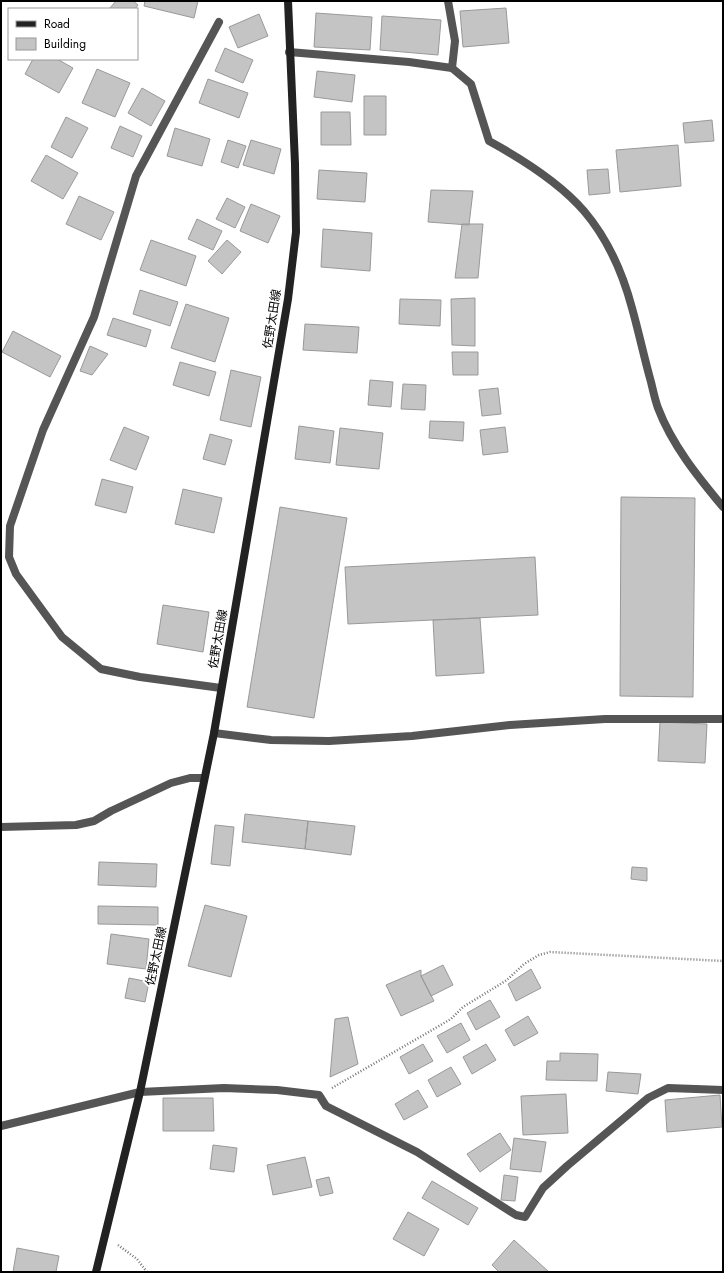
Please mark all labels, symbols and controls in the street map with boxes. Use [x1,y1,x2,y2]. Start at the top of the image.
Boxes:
legend [8,8,138,60]
text: Road [44,15,70,33]
text: Building [44,35,86,53]
street label: 佐野太田線 [258,288,286,350]
street label: 佐野太田線 [204,608,232,670]
street label: 佐野太田線 [141,925,171,987]

